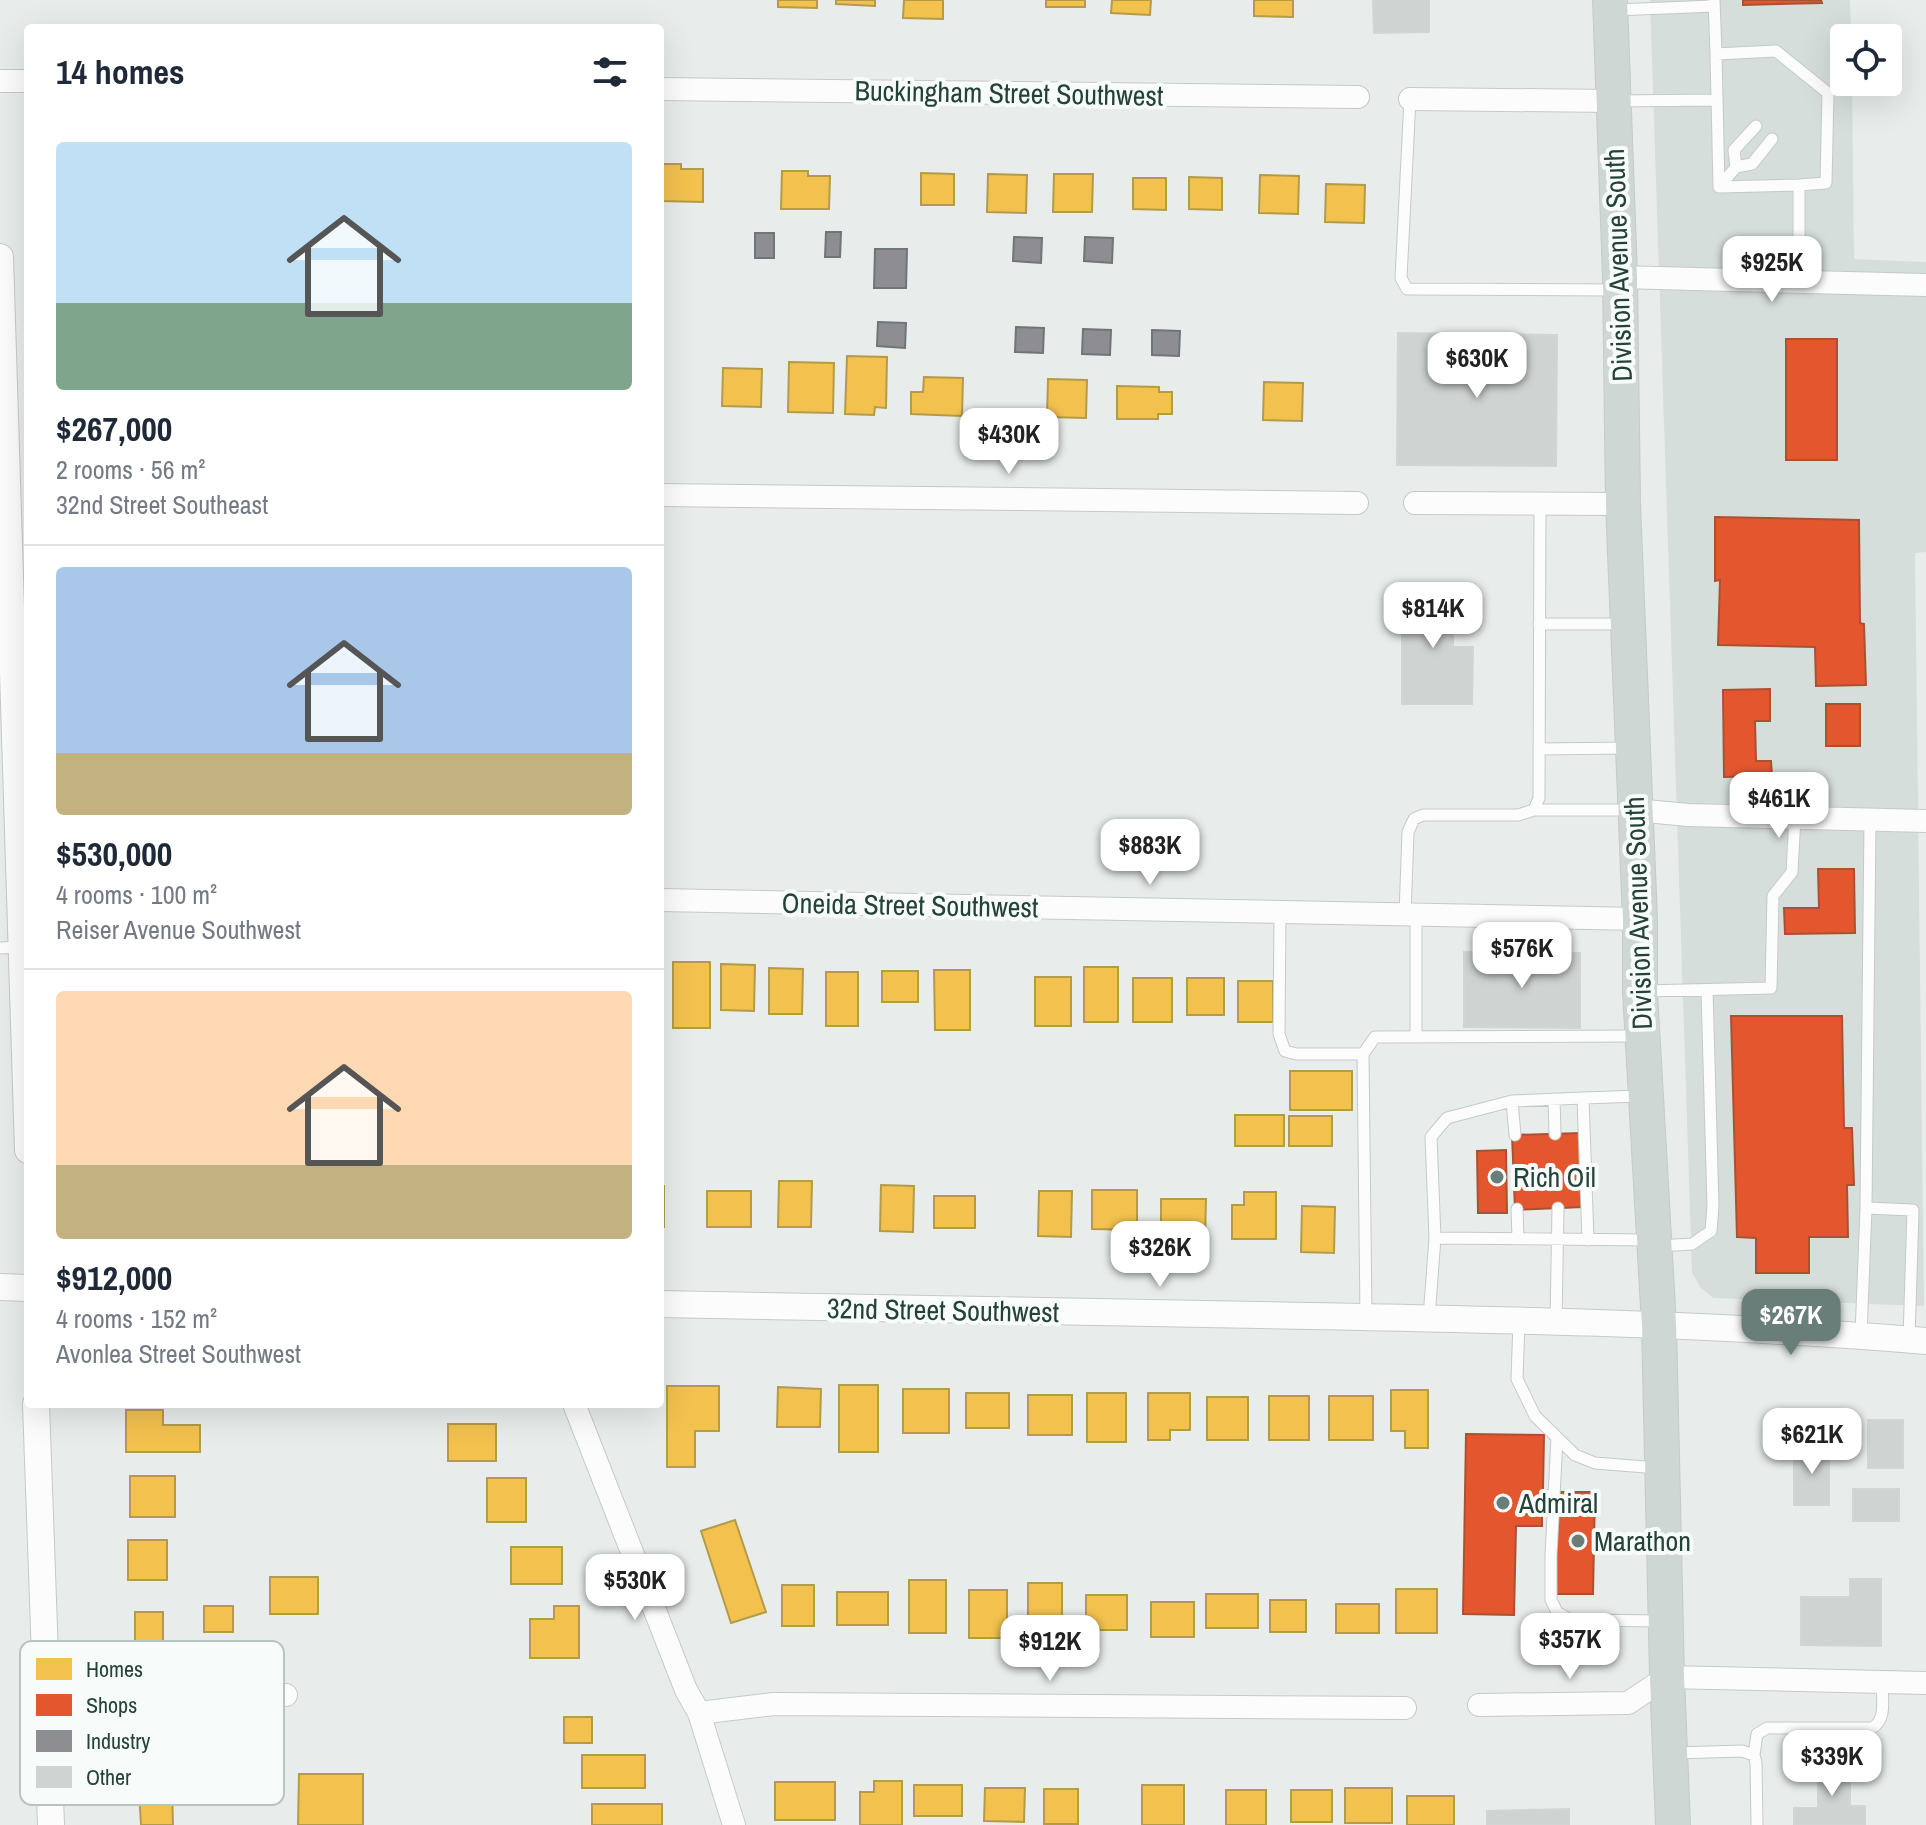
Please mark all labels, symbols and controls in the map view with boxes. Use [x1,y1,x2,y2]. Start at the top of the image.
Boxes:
map controls [1830,24,1902,96]
button: locate [1830,24,1902,96]
text: 14 homes [56,49,185,95]
icon: filters [588,50,632,94]
street label: Buckingham Street Southwest [854,71,1164,115]
street label: Division Avenue South [1595,148,1641,382]
icon: home [272,194,416,338]
pin: $925K [1716,236,1828,304]
text: $925K [1741,244,1803,279]
pin: $630K [1421,332,1533,400]
text: $630K [1446,340,1508,375]
text: $267,000 [56,406,172,452]
pin: $430K [953,408,1065,476]
text: $430K [978,416,1040,451]
text: 2 rooms · 56 m² [56,452,205,487]
text: 32nd Street Southeast [56,487,268,522]
pin: $814K [1377,582,1489,650]
text: $814K [1402,590,1464,625]
icon: home [272,619,416,763]
pin: $461K [1723,772,1835,840]
text: $461K [1748,780,1810,815]
street label: Division Avenue South [1615,796,1661,1030]
pin: $883K [1094,819,1206,887]
text: $883K [1119,827,1181,862]
text: $530,000 [56,831,172,877]
text: 4 rooms · 100 m² [56,877,217,912]
street label: Oneida Street Southwest [781,884,1039,926]
text: Reiser Avenue Southwest [56,912,301,947]
pin: $576K [1466,922,1578,990]
text: $576K [1491,930,1553,965]
icon: home [272,1043,416,1187]
place label: Rich Oil [1513,1158,1596,1196]
marker: Rich Oil [1488,1168,1506,1186]
pin: $326K [1104,1221,1216,1289]
text: $326K [1129,1229,1191,1264]
text: $912,000 [56,1255,172,1301]
street label: 32nd Street Southwest [827,1289,1059,1331]
pin: $267K [1735,1289,1847,1357]
text: $267K [1760,1297,1822,1332]
text: 4 rooms · 152 m² [56,1301,217,1336]
text: Avonlea Street Southwest [56,1336,301,1371]
pin: $621K [1756,1408,1868,1476]
text: $621K [1781,1416,1843,1451]
place label: Admiral [1518,1484,1598,1522]
marker: Admiral [1494,1494,1512,1512]
place label: Marathon [1594,1522,1691,1560]
marker: Marathon [1569,1532,1587,1550]
pin: $530K [579,1554,691,1622]
text: $530K [604,1562,666,1597]
pin: $357K [1514,1613,1626,1681]
pin: $912K [994,1615,1106,1683]
text: $357K [1539,1621,1601,1656]
text: $912K [1019,1623,1081,1658]
legend [20,1641,284,1805]
text: Homes [86,1654,143,1684]
text: Shops [86,1690,137,1720]
text: Industry [86,1726,150,1756]
pin: $339K [1776,1730,1888,1798]
text: $339K [1801,1738,1863,1773]
text: Other [86,1762,131,1792]

